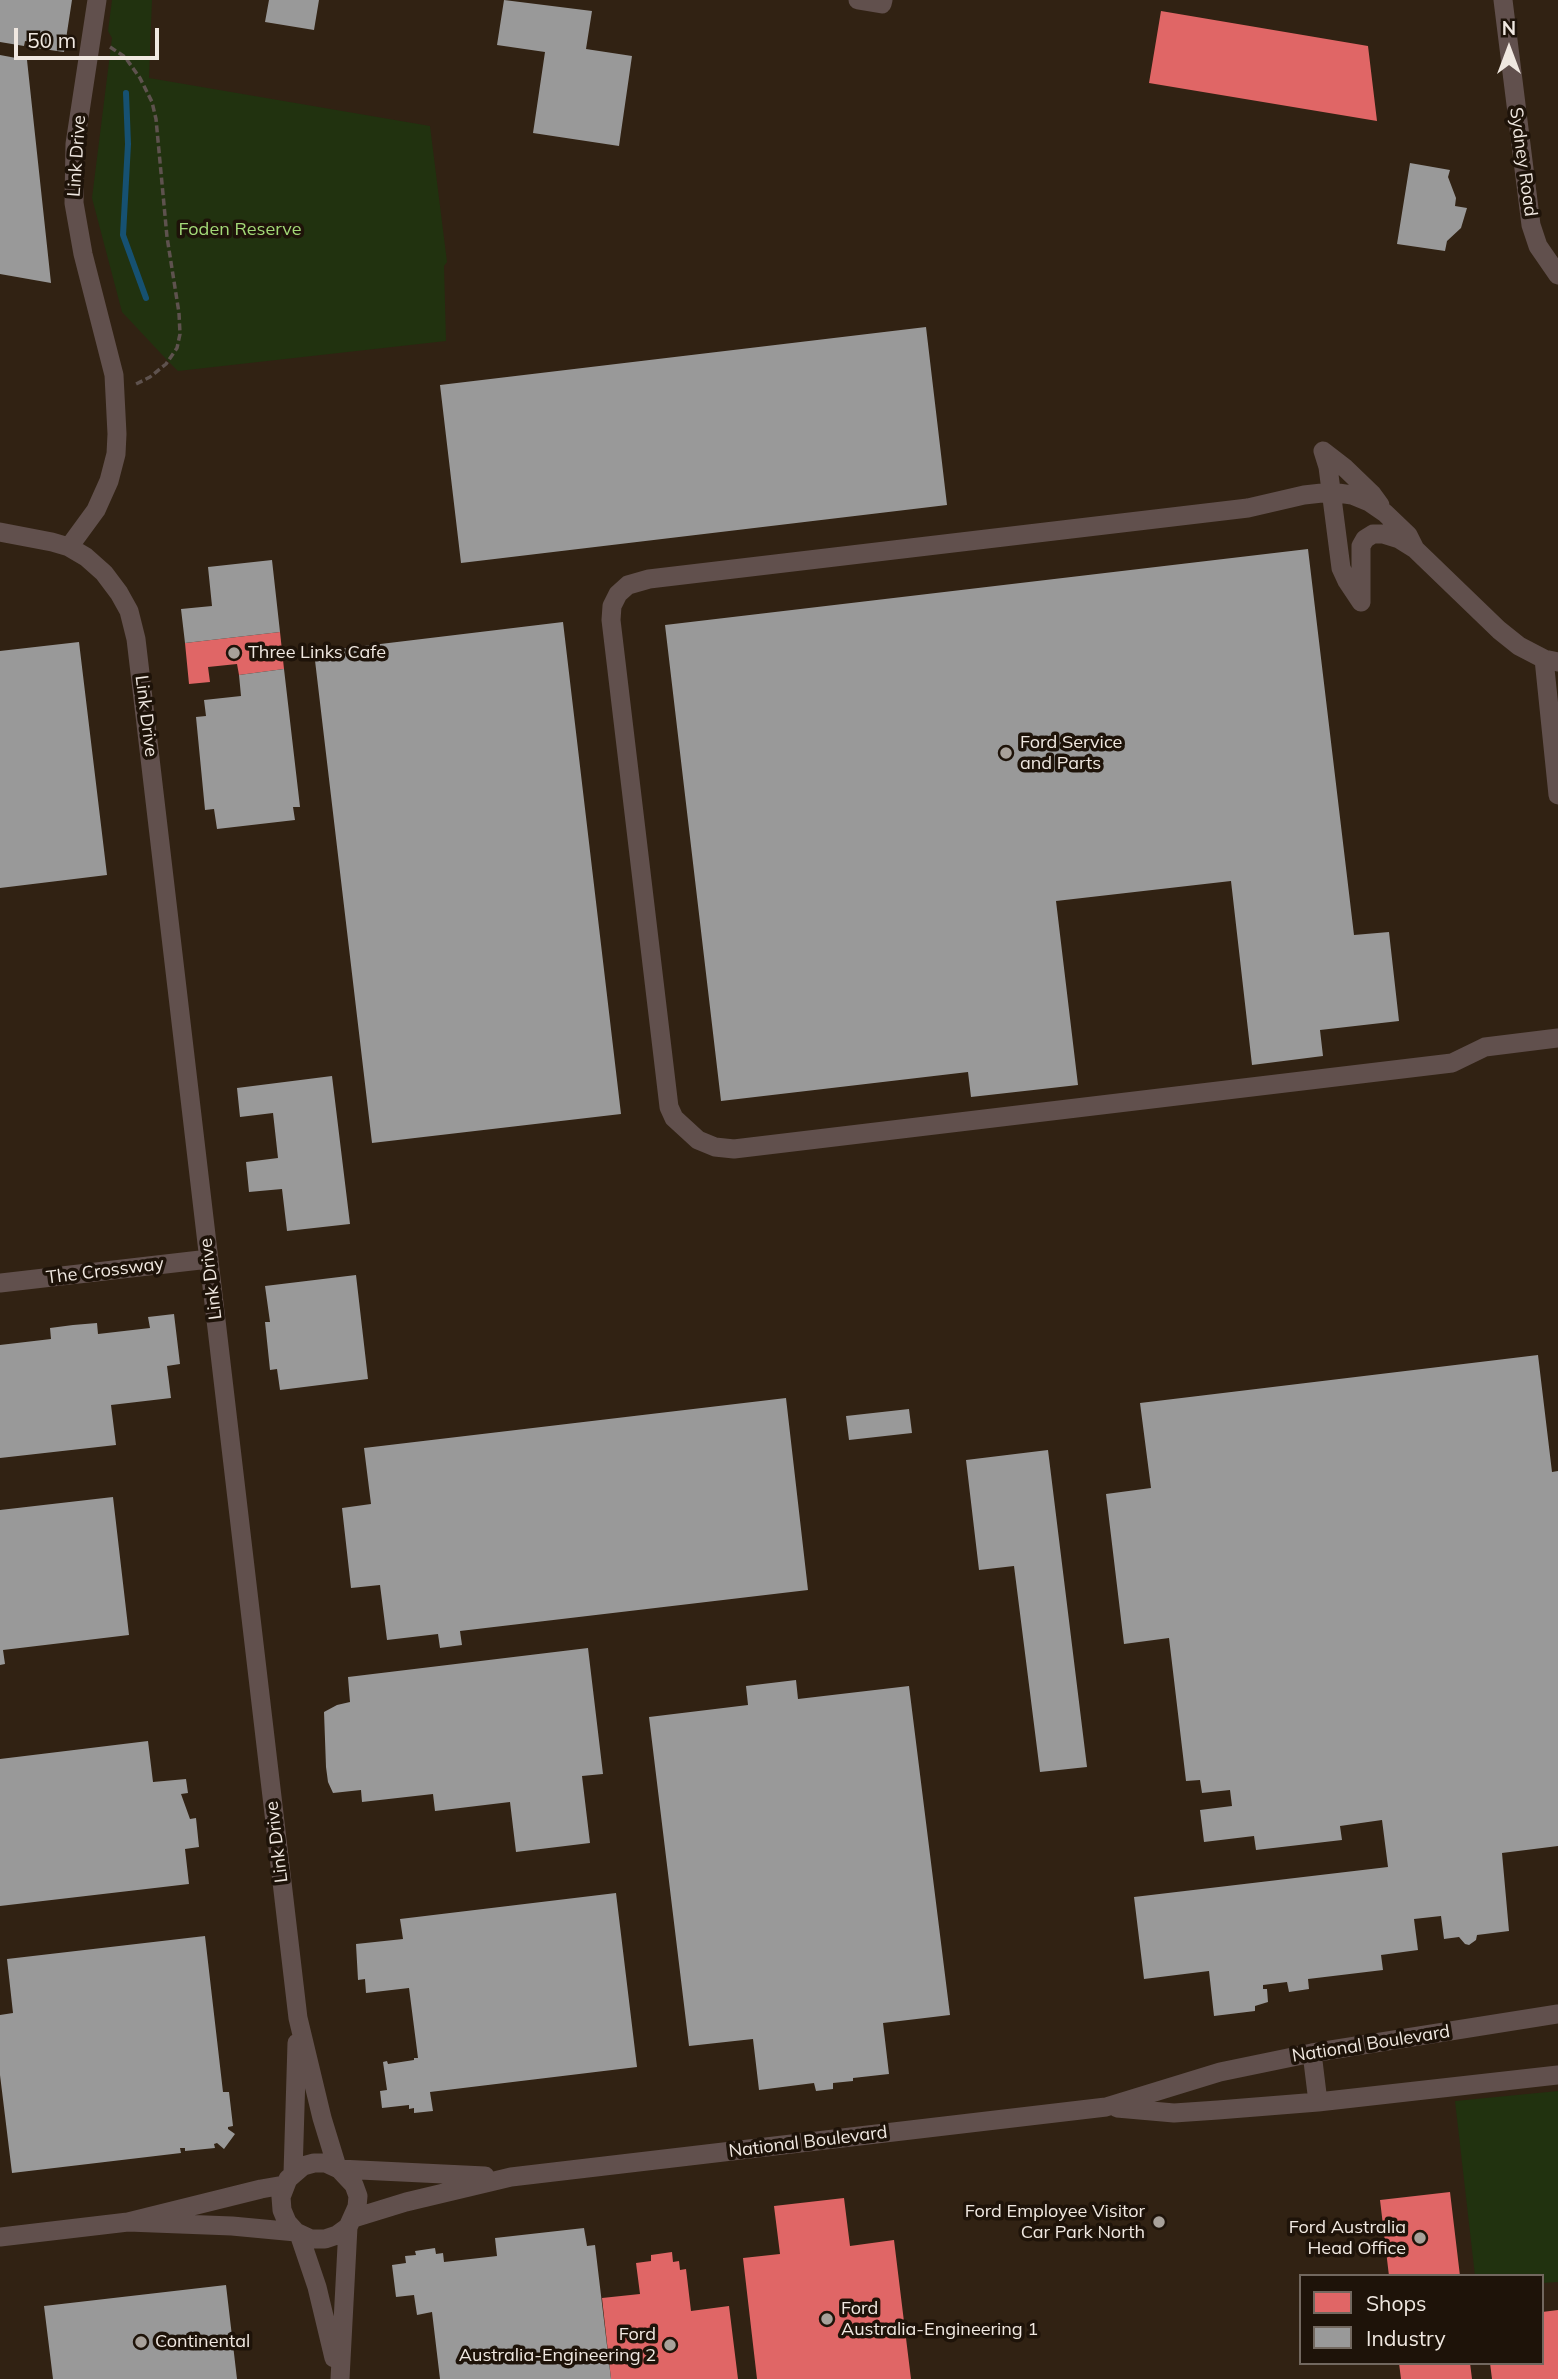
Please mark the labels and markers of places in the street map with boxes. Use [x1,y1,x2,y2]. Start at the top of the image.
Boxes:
place label: Three Links Cafe [248,642,386,664]
marker: Three Links Cafe [226,645,242,661]
place label: Ford Service and Parts [1020,732,1122,774]
marker: Ford Service and Parts [998,745,1014,761]
place label: Ford Employee Visitor Car Park North [965,2201,1145,2244]
marker: Ford Employee Visitor Car Park North [1151,2214,1167,2230]
place label: Ford Australia Head Office [1289,2217,1406,2260]
marker: Ford Australia Head Office [1412,2230,1428,2246]
place label: Ford Australia-Engineering 1 [841,2298,1038,2340]
marker: Ford Australia-Engineering 1 [819,2311,835,2327]
place label: Ford Australia-Engineering 2 [459,2324,656,2366]
place label: Continental [155,2331,250,2353]
marker: Continental [133,2334,149,2350]
marker: Ford Australia-Engineering 2 [662,2337,678,2353]

